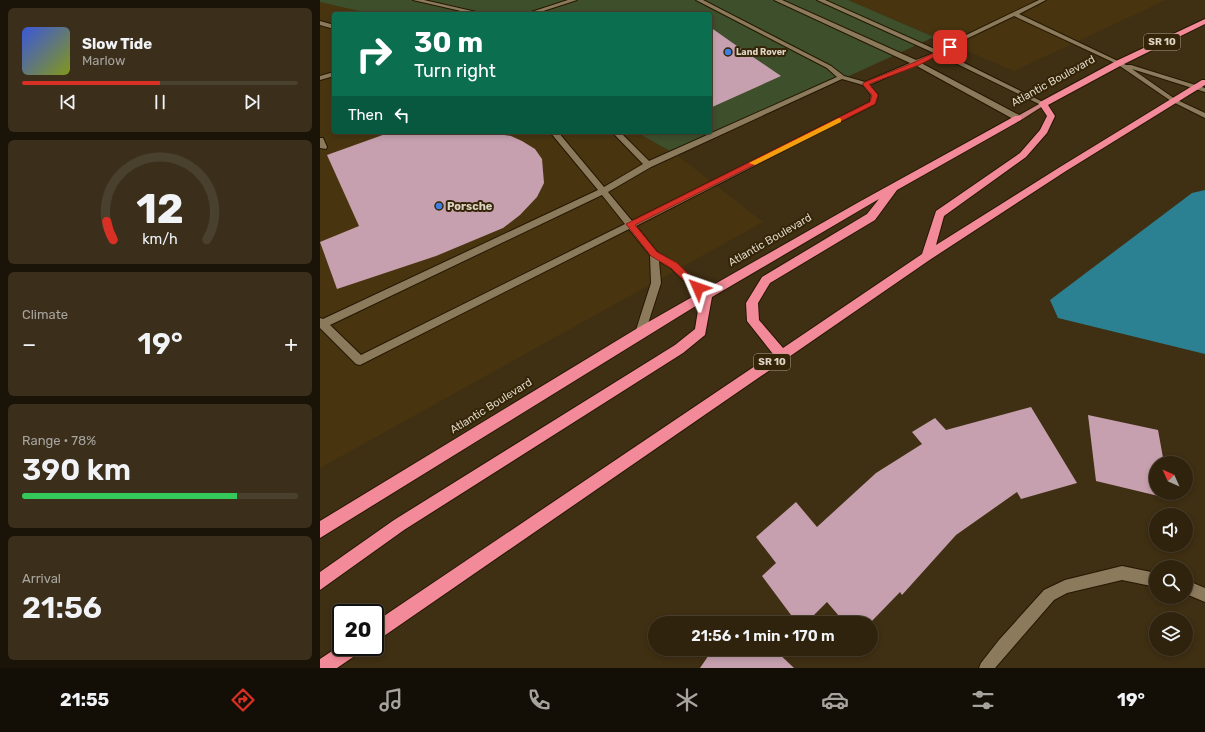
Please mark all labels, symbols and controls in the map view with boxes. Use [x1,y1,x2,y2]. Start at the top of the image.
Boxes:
text: 30 m [414,26,483,59]
icon: right [348,28,400,80]
pin [933,30,967,64]
road number: SR 10 [1144,34,1180,50]
text: Slow Tide [82,35,152,53]
icon: arrive [939,36,961,58]
marker: Land Rover [723,47,733,57]
place label: Land Rover [736,47,786,57]
text: Marlow [82,53,125,68]
street label: Atlantic Boulevard [1009,53,1097,109]
text: Turn right [414,60,496,82]
icon: previous [57,91,79,113]
icon: pause [149,91,171,113]
icon: next [241,91,263,113]
icon: left [391,104,413,126]
text: Then [348,106,383,124]
text: 12 [136,184,184,233]
place label: Porsche [447,200,493,213]
marker: Porsche [434,201,444,211]
street label: Atlantic Boulevard [726,211,814,269]
text: km/h [142,231,178,248]
position arrow [677,267,719,309]
text: Climate [22,307,68,322]
text: 19° [138,326,183,362]
text: − [22,331,36,358]
text: + [284,331,298,358]
road number: SR 10 [754,354,790,370]
street label: Atlantic Boulevard [448,376,534,436]
text: Range · 78% [22,433,96,448]
text: 390 km [22,452,131,488]
north arrow [1149,456,1193,500]
map controls [1149,456,1193,656]
button: sound [1149,508,1193,552]
button: search [1149,560,1193,604]
text: Arrival [22,571,61,586]
text: 21:56 [22,590,102,626]
speed limit sign: 20 [332,604,384,656]
button: layers [1149,612,1193,656]
text: 21:56 · 1 min · 170 m [691,627,835,645]
icon: directions [229,686,257,714]
icon: music [377,686,405,714]
icon: phone [525,686,553,714]
icon: climate [673,686,701,714]
icon: car [821,686,849,714]
icon: filters [969,686,997,714]
text: 21:55 [60,689,109,711]
text: 19° [1117,689,1145,711]

